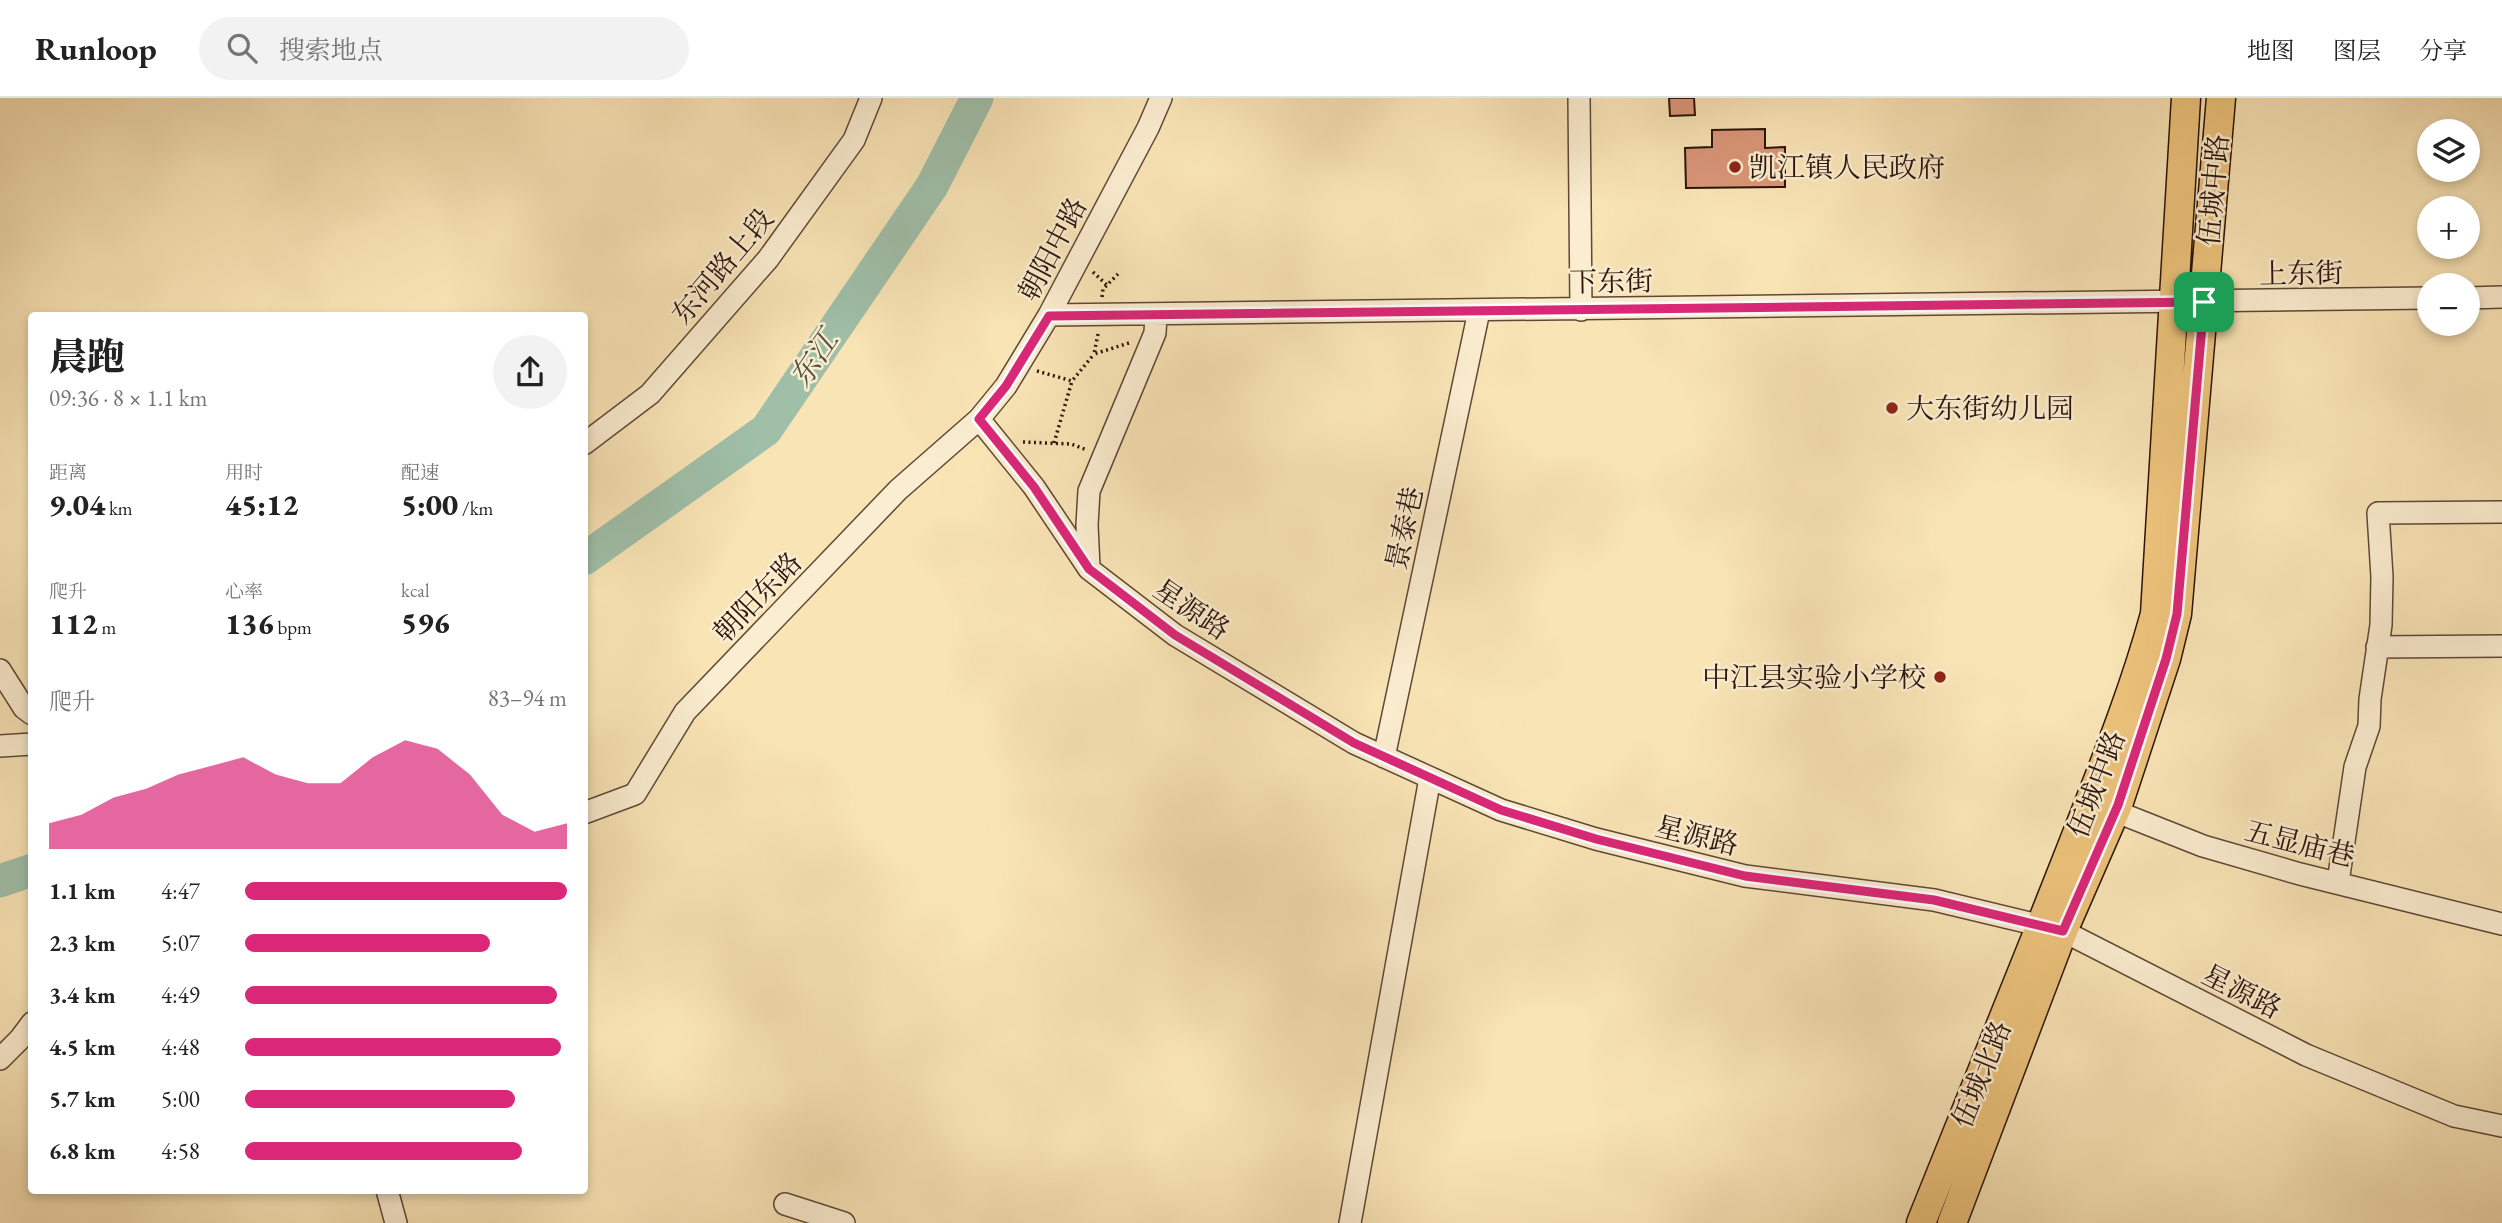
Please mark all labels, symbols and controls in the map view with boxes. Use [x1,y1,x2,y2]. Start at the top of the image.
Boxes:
search box [199,17,689,80]
text: Runloop [35,27,157,70]
icon: search [223,29,261,67]
text: 搜索地点 [279,33,383,67]
text: 地图 [2247,35,2295,66]
text: 图层 [2333,35,2381,66]
text: 分享 [2419,35,2467,66]
map controls [2417,119,2480,336]
button: layers [2417,119,2480,182]
street label: 伍城中路 [2190,133,2236,247]
place label: 凯江镇人民政府 [1749,149,1945,185]
marker: 凯江镇人民政府 [1727,159,1743,175]
street label: 朝阳中路 [1010,191,1094,307]
button: + [2417,196,2480,259]
street label: 东河路上段 [663,201,781,331]
street label: 上东街 [2259,254,2343,292]
street label: 下东街 [1569,262,1653,300]
pin [2174,272,2234,332]
button: − [2417,273,2480,336]
icon: arrive [2185,283,2223,321]
water label: 东江 [781,320,849,394]
text: 晨跑 [49,332,125,381]
button: share [493,335,567,409]
text: 09:36 · 8 × 1.1 km [49,383,207,413]
place label: 大东街幼儿园 [1906,390,2074,426]
marker: 大东街幼儿园 [1884,400,1900,416]
text: 距离 [49,460,87,485]
text: 用时 [225,460,263,485]
text: 配速 [401,460,439,485]
street label: 景泰巷 [1378,483,1430,573]
text: 9.04 [49,485,105,524]
text: 45:12 [225,485,298,524]
text: 5:00 [401,485,458,524]
text: km [105,496,133,521]
text: /km [458,496,493,521]
street label: 朝阳东路 [705,544,809,650]
street label: 星源路 [1147,571,1237,647]
text: kcal [401,578,430,603]
text: 爬升 [49,579,87,604]
text: 心率 [225,579,263,604]
text: 596 [401,603,450,642]
text: 112 [49,604,98,643]
text: 136 [225,604,274,643]
text: m [98,615,116,640]
text: bpm [274,615,312,640]
place label: 中江县实验小学校 [1702,659,1926,695]
marker: 中江县实验小学校 [1932,669,1948,685]
text: 83–94 m [488,683,567,713]
text: 爬升 [49,686,95,716]
street label: 伍城中路 [2059,725,2133,843]
street label: 星源路 [1652,807,1742,863]
street label: 五显庙巷 [2241,812,2359,874]
text: 1.1 km [49,876,116,906]
text: 4:47 [161,876,200,906]
text: 2.3 km [49,928,116,958]
text: 5:07 [161,928,200,958]
street label: 星源路 [2196,956,2288,1026]
text: 3.4 km [49,980,116,1010]
text: 4:49 [161,980,200,1010]
street label: 伍城北路 [1943,1015,2019,1133]
text: 4.5 km [49,1032,116,1062]
text: 4:48 [161,1032,200,1062]
text: 5.7 km [49,1084,116,1114]
text: 5:00 [161,1084,200,1114]
text: 6.8 km [49,1136,116,1166]
text: 4:58 [161,1136,200,1166]

